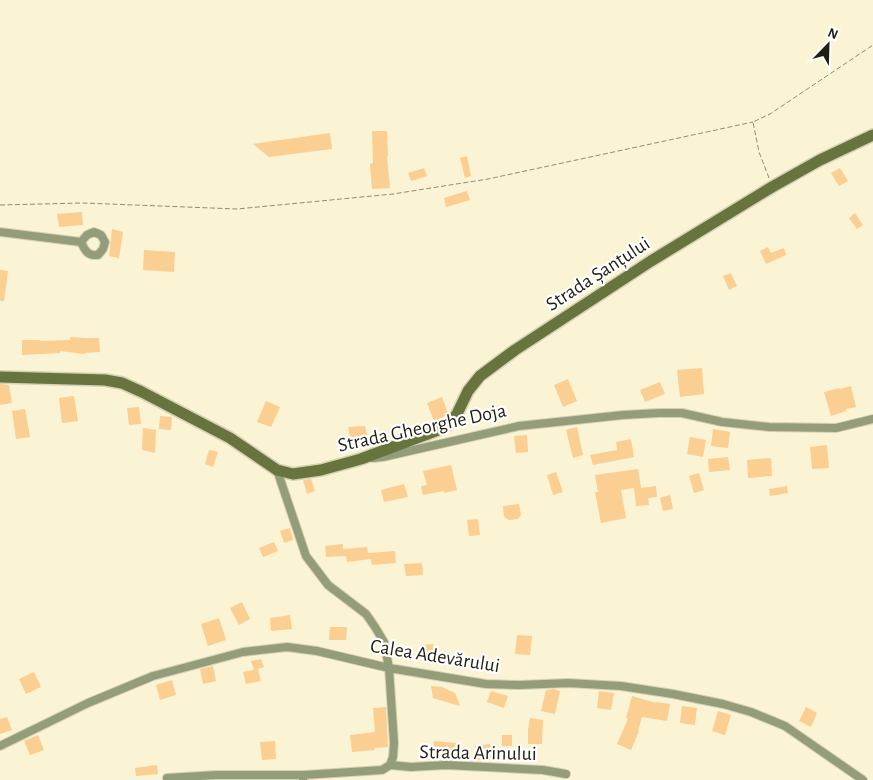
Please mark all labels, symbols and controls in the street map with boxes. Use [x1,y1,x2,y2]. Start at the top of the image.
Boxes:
north arrow [803,20,853,70]
text: N [825,26,840,42]
street label: Strada Șanțului [543,233,654,316]
street label: Strada Gheorghe Doja [336,400,508,456]
street label: Calea Adevărului [369,636,501,676]
street label: Strada Arinului [419,742,537,764]

